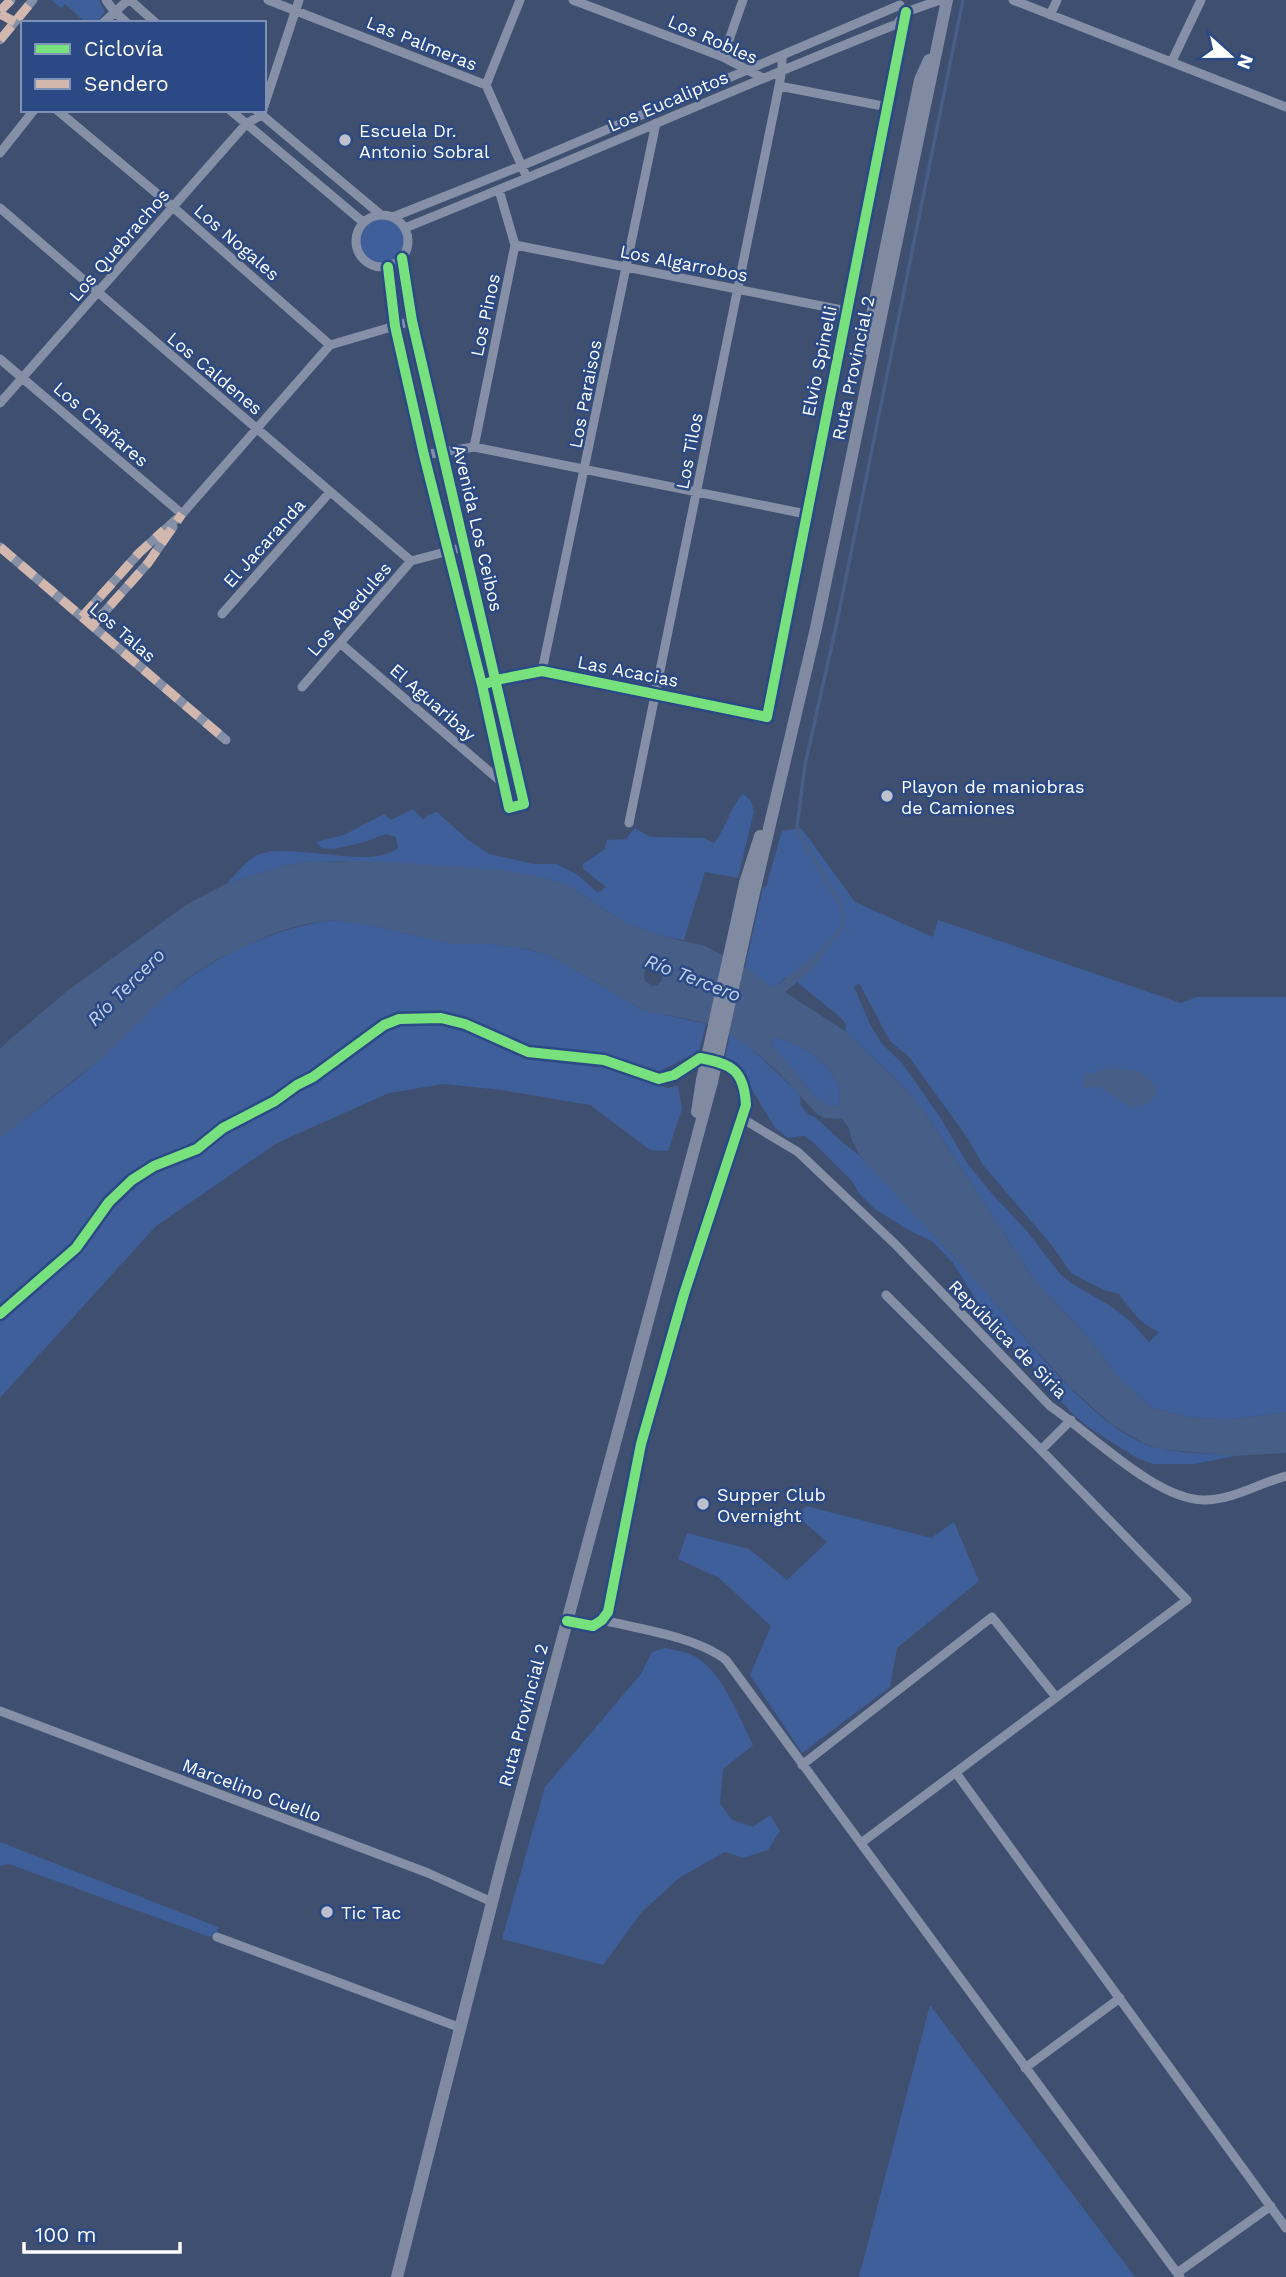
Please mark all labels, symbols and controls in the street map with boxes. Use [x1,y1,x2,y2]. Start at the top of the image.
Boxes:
street label: Los Robles [665,10,761,68]
street label: Las Palmeras [364,11,480,75]
legend [21,21,266,112]
north arrow [1195,21,1265,91]
text: Ciclovía [84,36,163,61]
text: N [1232,51,1259,73]
street label: Los Eucaliptos [605,66,731,136]
text: Sendero [84,71,169,96]
place label: Escuela Dr. Antonio Sobral [359,120,490,162]
marker: Escuela Dr. Antonio Sobral [337,132,353,148]
street label: Los Quebrachos [65,185,173,305]
street label: Los Nogales [190,199,284,285]
street label: Los Algarrobos [618,240,750,286]
street label: Los Pinos [466,272,504,358]
street label: Ruta Provincial 2 [827,294,879,442]
street label: Elvio Spinelli [797,304,841,418]
street label: Los Caldenes [163,327,267,419]
street label: Los Paraisos [564,338,606,450]
street label: Los Chañares [49,377,153,471]
street label: Los Tilos [671,411,707,491]
street label: Avenida Los Ceibos [449,443,507,613]
street label: El Jacaranda [219,494,309,592]
street label: Los Abedules [303,558,395,660]
street label: Los Talas [86,598,160,666]
street label: Las Acacias [576,651,680,691]
street label: El Aguaribay [386,659,481,745]
place label: Playon de maniobras de Camiones [901,776,1084,818]
marker: Playon de maniobras de Camiones [879,788,895,804]
water label: Río Tercero [82,943,170,1031]
water label: Río Tercero [642,949,744,1007]
street label: República de Siria [945,1276,1071,1402]
place label: Supper Club Overnight [717,1484,826,1526]
marker: Supper Club Overnight [695,1496,711,1512]
street label: Ruta Provincial 2 [494,1641,552,1789]
street label: Marcelino Cuello [180,1754,324,1826]
place label: Tic Tac [341,1902,401,1923]
marker: Tic Tac [319,1904,335,1920]
scale bar [24,2210,180,2254]
text: 100 m [35,2222,97,2247]

